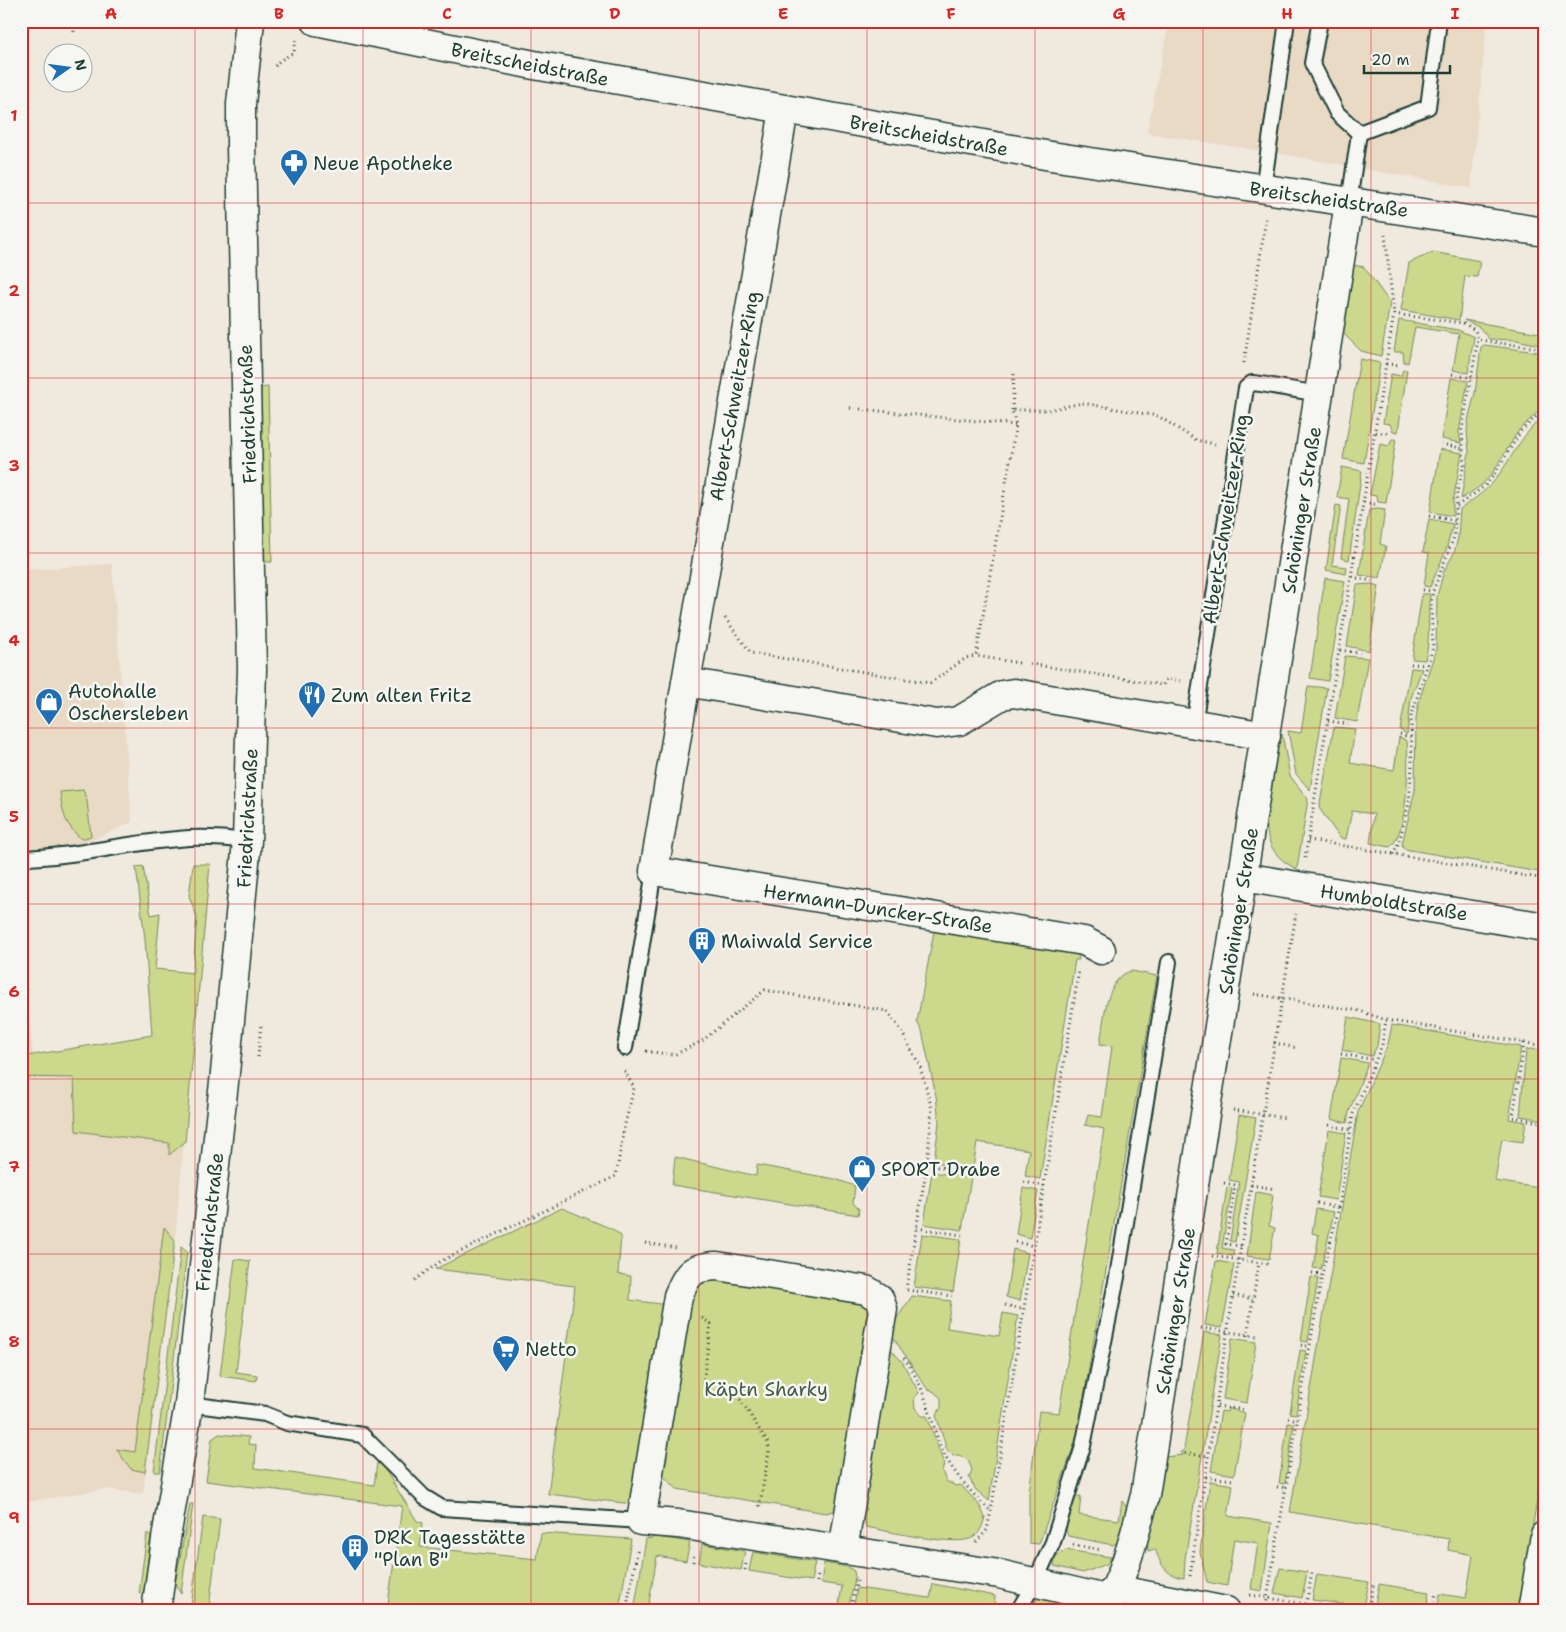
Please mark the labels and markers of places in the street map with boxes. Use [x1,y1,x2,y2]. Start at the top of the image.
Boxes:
pharmacy icon: Neue Apotheke [279,148,309,187]
place label: Neue Apotheke [313,151,453,176]
place label: Autohalle Oschersleben [68,679,189,726]
restaurant icon: Zum alten Fritz [297,680,327,719]
place label: Zum alten Fritz [331,683,472,708]
shop icon: Autohalle Oschersleben [34,687,64,726]
building icon: Maiwald Service [687,926,717,965]
place label: Maiwald Service [721,929,873,954]
shop icon: SPORT Drabe [847,1154,877,1193]
place label: SPORT Drabe [881,1157,1001,1182]
supermarket icon: Netto [491,1334,521,1373]
place label: Netto [525,1337,577,1362]
place label: DRK Tagesstätte "Plan B" [374,1525,526,1572]
building icon: DRK Tagesstätte "Plan B" [340,1533,370,1572]

